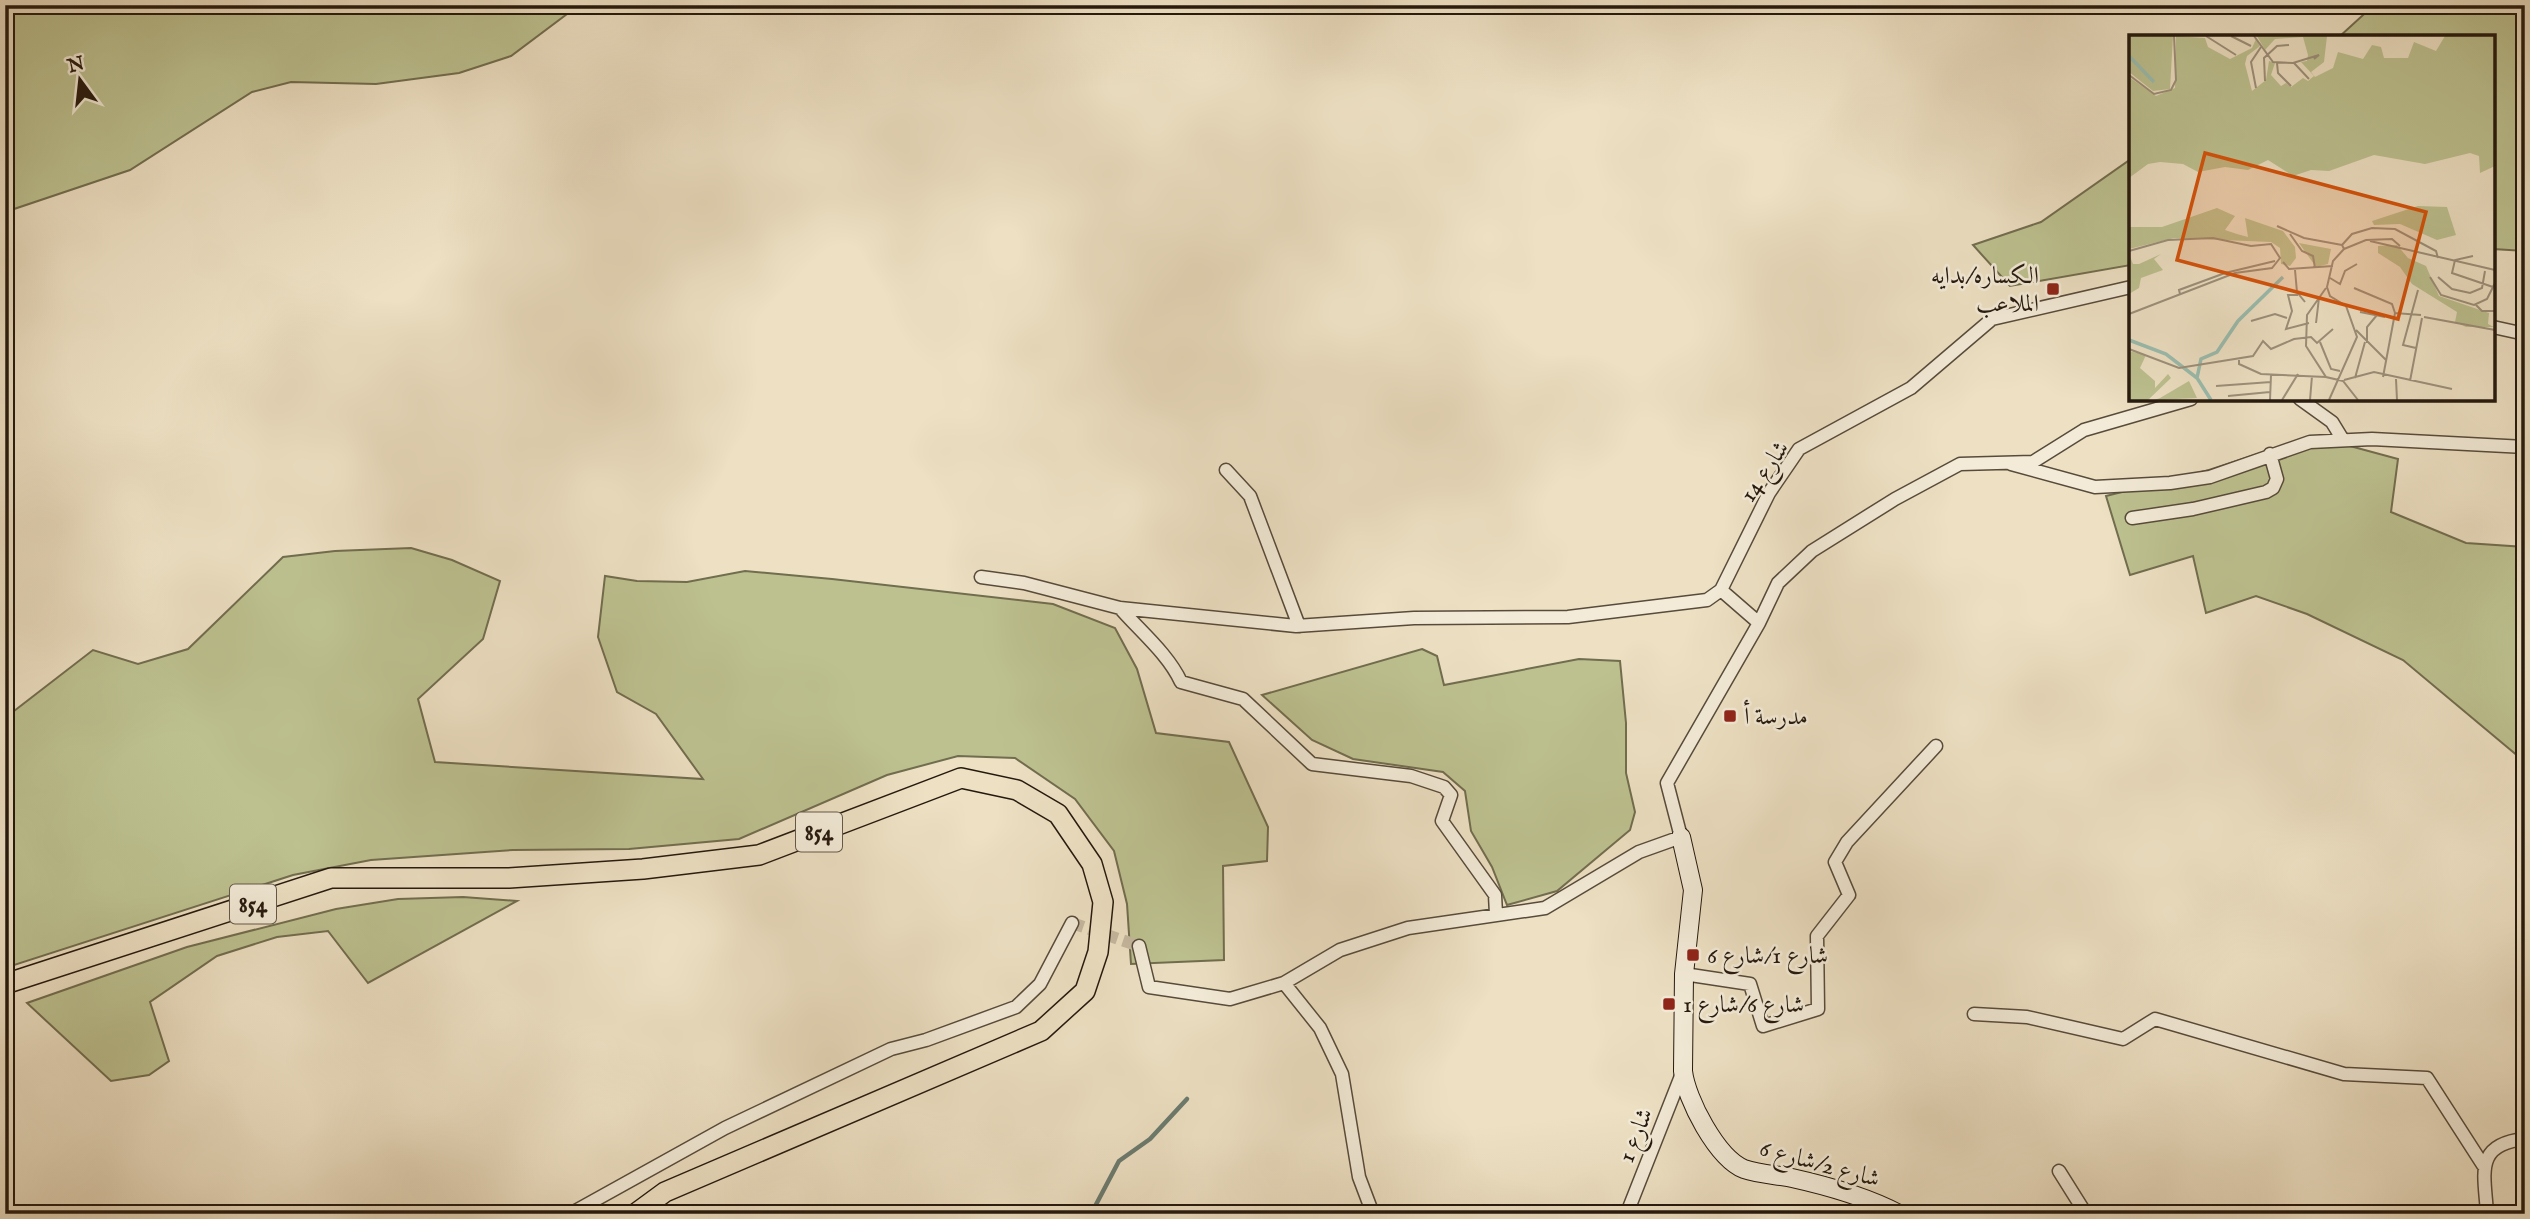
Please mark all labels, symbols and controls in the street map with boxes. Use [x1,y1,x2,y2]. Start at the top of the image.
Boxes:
inset map [2129,35,2495,401]
north arrow [46,46,116,116]
text: N [64,52,88,79]
place label: الكساره/بدايه الملاعب [1931,261,2039,320]
marker: الكساره/بدايه الملاعب [2045,281,2061,297]
street label: شارع 14 [1733,435,1799,510]
place label: مدرسة أ [1744,699,1808,733]
marker: مدرسة أ [1722,708,1738,724]
road number: 854 [796,812,842,852]
road number: 854 [230,884,276,923]
place label: شارع 1/شارع 6 [1707,941,1828,975]
marker: شارع 1/شارع 6 [1685,947,1701,963]
place label: شارع 6/شارع 1 [1683,990,1804,1024]
marker: شارع 6/شارع 1 [1661,996,1677,1012]
street label: شارع 1 [1612,1104,1664,1168]
street label: شارع 2/شارع 6 [1755,1134,1883,1198]

